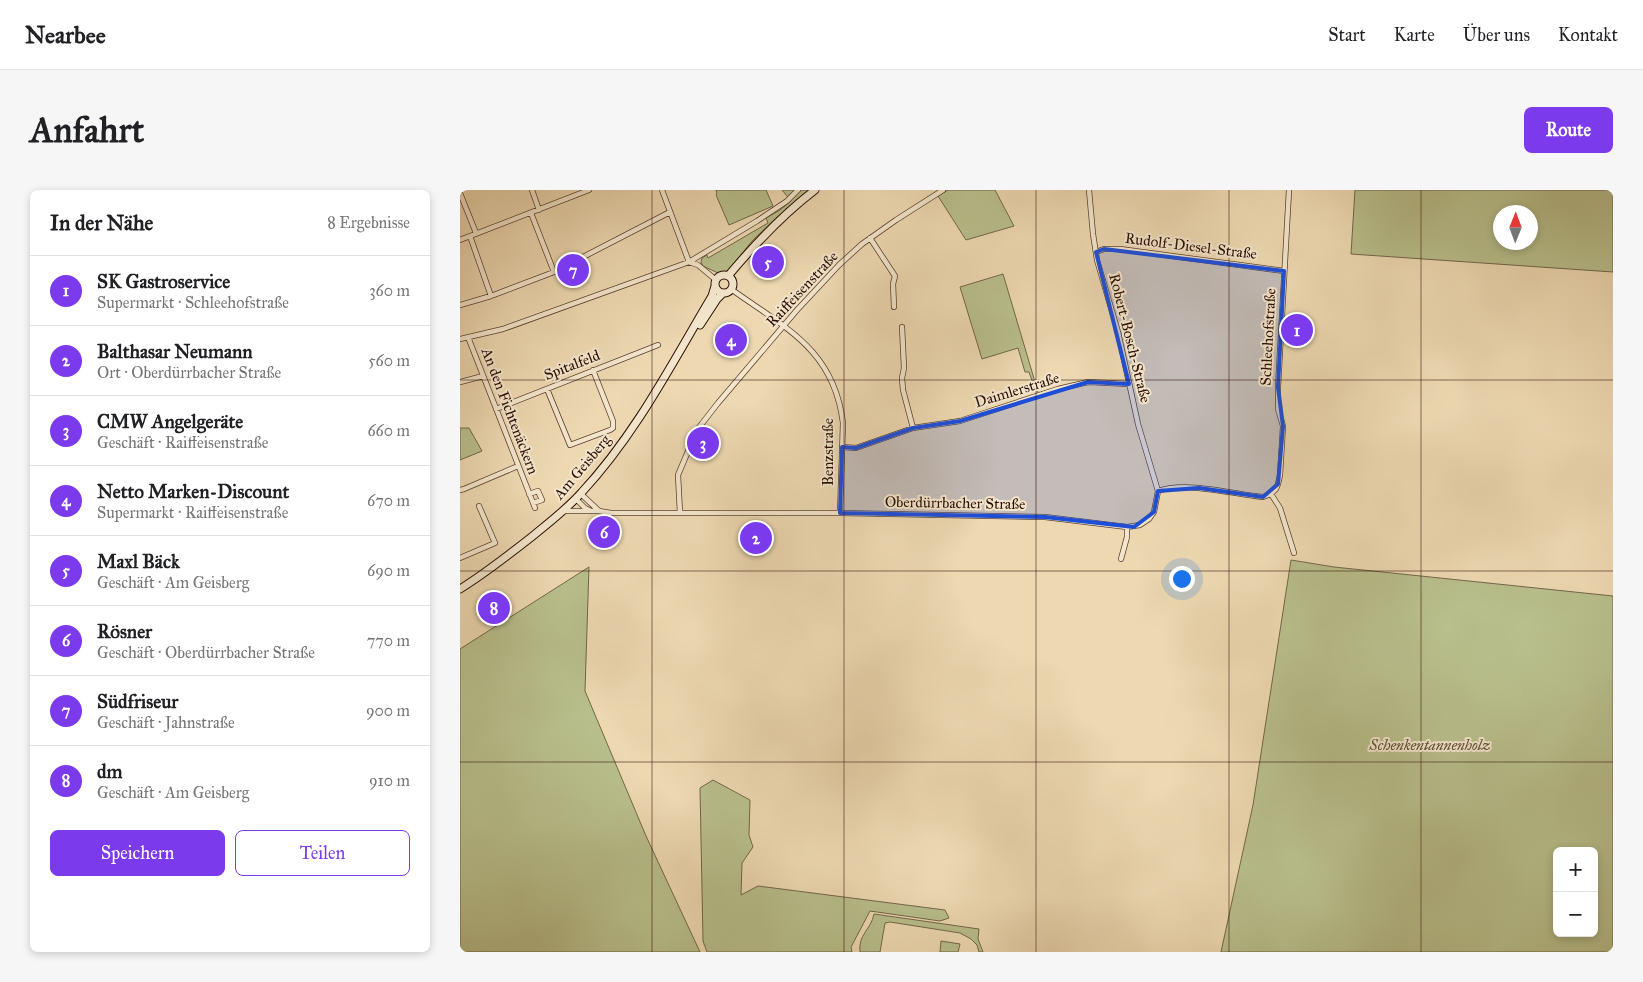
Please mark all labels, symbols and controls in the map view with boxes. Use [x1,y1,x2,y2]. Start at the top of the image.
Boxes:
text: Nearbee [25,20,106,50]
text: Start [1328,24,1366,46]
text: Karte [1394,24,1435,46]
text: Über uns [1463,24,1530,46]
text: Kontakt [1558,24,1618,46]
button: Route [1524,107,1613,153]
text: Anfahrt [30,109,144,152]
north arrow [1493,205,1538,250]
text: In der Nähe [50,210,153,236]
text: 8 Ergebnisse [327,213,410,232]
street label: Rudolf-Diesel-Straße [1124,229,1258,263]
pin: 5 [752,243,784,281]
street label: Raiffeisenstraße [762,247,842,331]
pin: 7 [557,251,589,289]
text: SK Gastroservice [97,270,230,293]
street label: Robert-Bosch-Straße [1105,272,1155,404]
text: 1 [63,281,69,300]
text: 360 m [369,281,410,300]
street label: Schleehofstraße [1256,288,1280,386]
text: Supermarkt · Schleehofstraße [97,293,289,312]
pin: 1 [1281,311,1313,349]
pin: 4 [715,321,747,359]
text: Balthasar Neumann [97,340,253,363]
street label: An den Fichtenäckern [477,344,542,477]
street label: Spitalfeld [541,346,603,384]
text: 2 [62,351,70,370]
text: 560 m [368,351,410,370]
text: Ort · Oberdürrbacher Straße [97,363,281,382]
street label: Daimlerstraße [973,369,1061,411]
text: CMW Angelgeräte [97,410,243,433]
street label: Benzstraße [819,418,837,486]
text: 3 [63,421,69,440]
text: 660 m [367,421,410,440]
pin: 3 [687,424,719,462]
street label: Am Geisberg [549,430,615,504]
text: Geschäft · Raiffeisenstraße [97,433,268,452]
text: Netto Marken-Discount [97,480,289,503]
text: 4 [62,491,70,510]
text: 670 m [367,491,410,510]
street label: Oberdürrbacher Straße [885,493,1025,513]
text: Supermarkt · Raiffeisenstraße [97,503,288,522]
pin: 6 [588,513,620,551]
pin: 2 [740,519,772,557]
text: Maxl Bäck [97,550,180,573]
text: 5 [62,561,70,580]
text: 690 m [367,561,410,580]
your location [1169,566,1195,592]
text: Geschäft · Am Geisberg [97,573,249,592]
pin: 8 [478,589,510,627]
text: Rösner [97,620,152,643]
text: 6 [62,631,70,650]
text: 770 m [367,631,410,650]
text: Geschäft · Oberdürrbacher Straße [97,643,315,662]
text: Südfriseur [97,690,178,713]
text: 7 [62,701,70,720]
text: 900 m [366,701,410,720]
text: Geschäft · Jahnstraße [97,713,235,732]
park label: Schenkentannenholz [1369,736,1491,754]
text: dm [97,760,123,783]
text: 8 [62,771,70,790]
text: 910 m [369,771,410,790]
text: Geschäft · Am Geisberg [97,783,249,802]
button: Speichern [50,830,225,876]
button: Teilen [235,830,410,876]
map controls [1553,847,1598,937]
button: + [1553,847,1598,892]
button: − [1553,892,1598,937]

